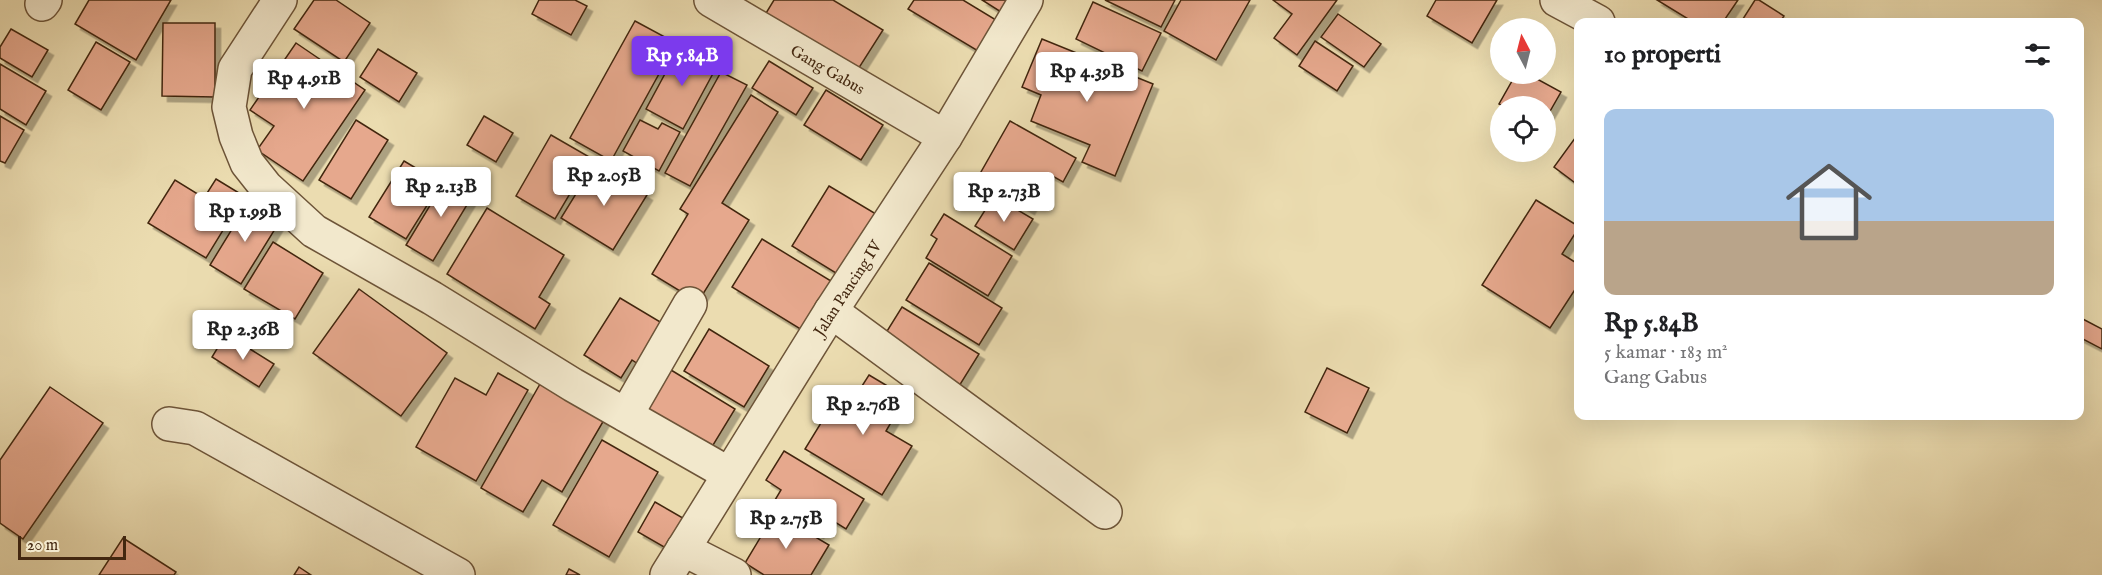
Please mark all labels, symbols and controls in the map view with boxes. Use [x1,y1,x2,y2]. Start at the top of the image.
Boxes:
north arrow [1490,18,1556,84]
map controls [1490,18,1556,162]
pin: Rp 5.84B [620,36,744,87]
text: 10 properti [1604,38,1721,71]
icon: filters [2021,38,2054,71]
street label: Gang Gabus [786,41,868,100]
text: Rp 5.84B [646,43,718,68]
pin: Rp 4.39B [1025,52,1149,103]
pin: Rp 4.91B [242,59,366,110]
text: Rp 4.39B [1050,59,1124,84]
text: Rp 4.91B [267,66,341,91]
button: locate [1490,96,1556,162]
icon: home [1775,148,1883,256]
pin: Rp 2.05B [542,156,666,207]
text: Rp 2.05B [567,163,641,188]
pin: Rp 2.13B [379,167,503,218]
pin: Rp 2.73B [942,172,1066,223]
text: Rp 2.13B [405,174,477,199]
text: Rp 2.73B [968,179,1041,204]
pin: Rp 1.99B [183,192,307,243]
text: Rp 1.99B [209,199,281,224]
street label: Jalan Pancing IV [809,237,887,342]
text: Rp 5.84B [1604,307,1699,340]
pin: Rp 2.36B [181,310,305,361]
text: Rp 2.36B [206,317,280,342]
text: 5 kamar · 183 m² [1604,340,1728,365]
text: Gang Gabus [1604,365,1707,390]
pin: Rp 2.76B [801,385,925,436]
text: Rp 2.76B [826,392,900,417]
pin: Rp 2.75B [724,499,848,550]
text: Rp 2.75B [750,506,822,531]
scale bar [18,533,126,560]
text: 20 m [27,536,58,556]

